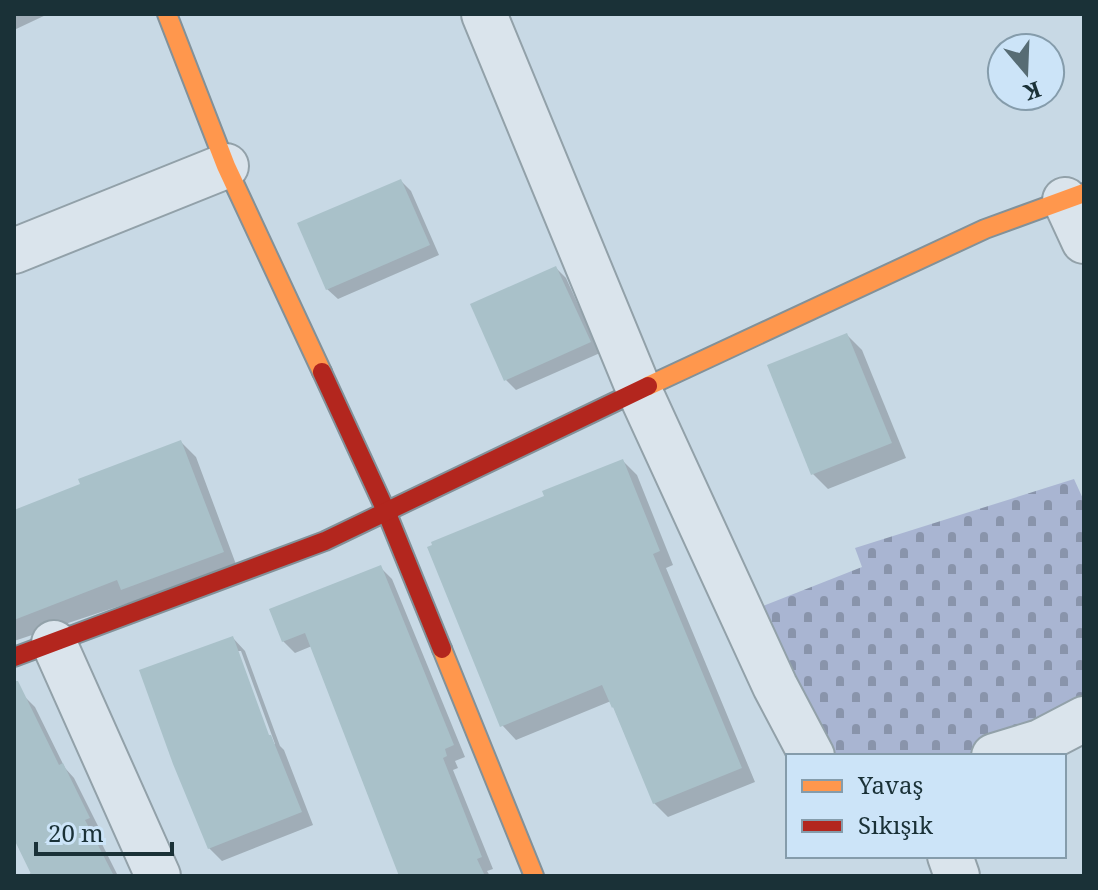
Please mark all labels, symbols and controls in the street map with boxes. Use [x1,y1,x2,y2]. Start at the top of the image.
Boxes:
north arrow [986,32,1066,112]
text: K [1020,75,1045,109]
legend [786,754,1066,858]
text: Yavaş [857,768,923,801]
scale bar [36,806,172,856]
text: Sıkışık [858,808,934,841]
text: 20 m [48,816,104,849]

